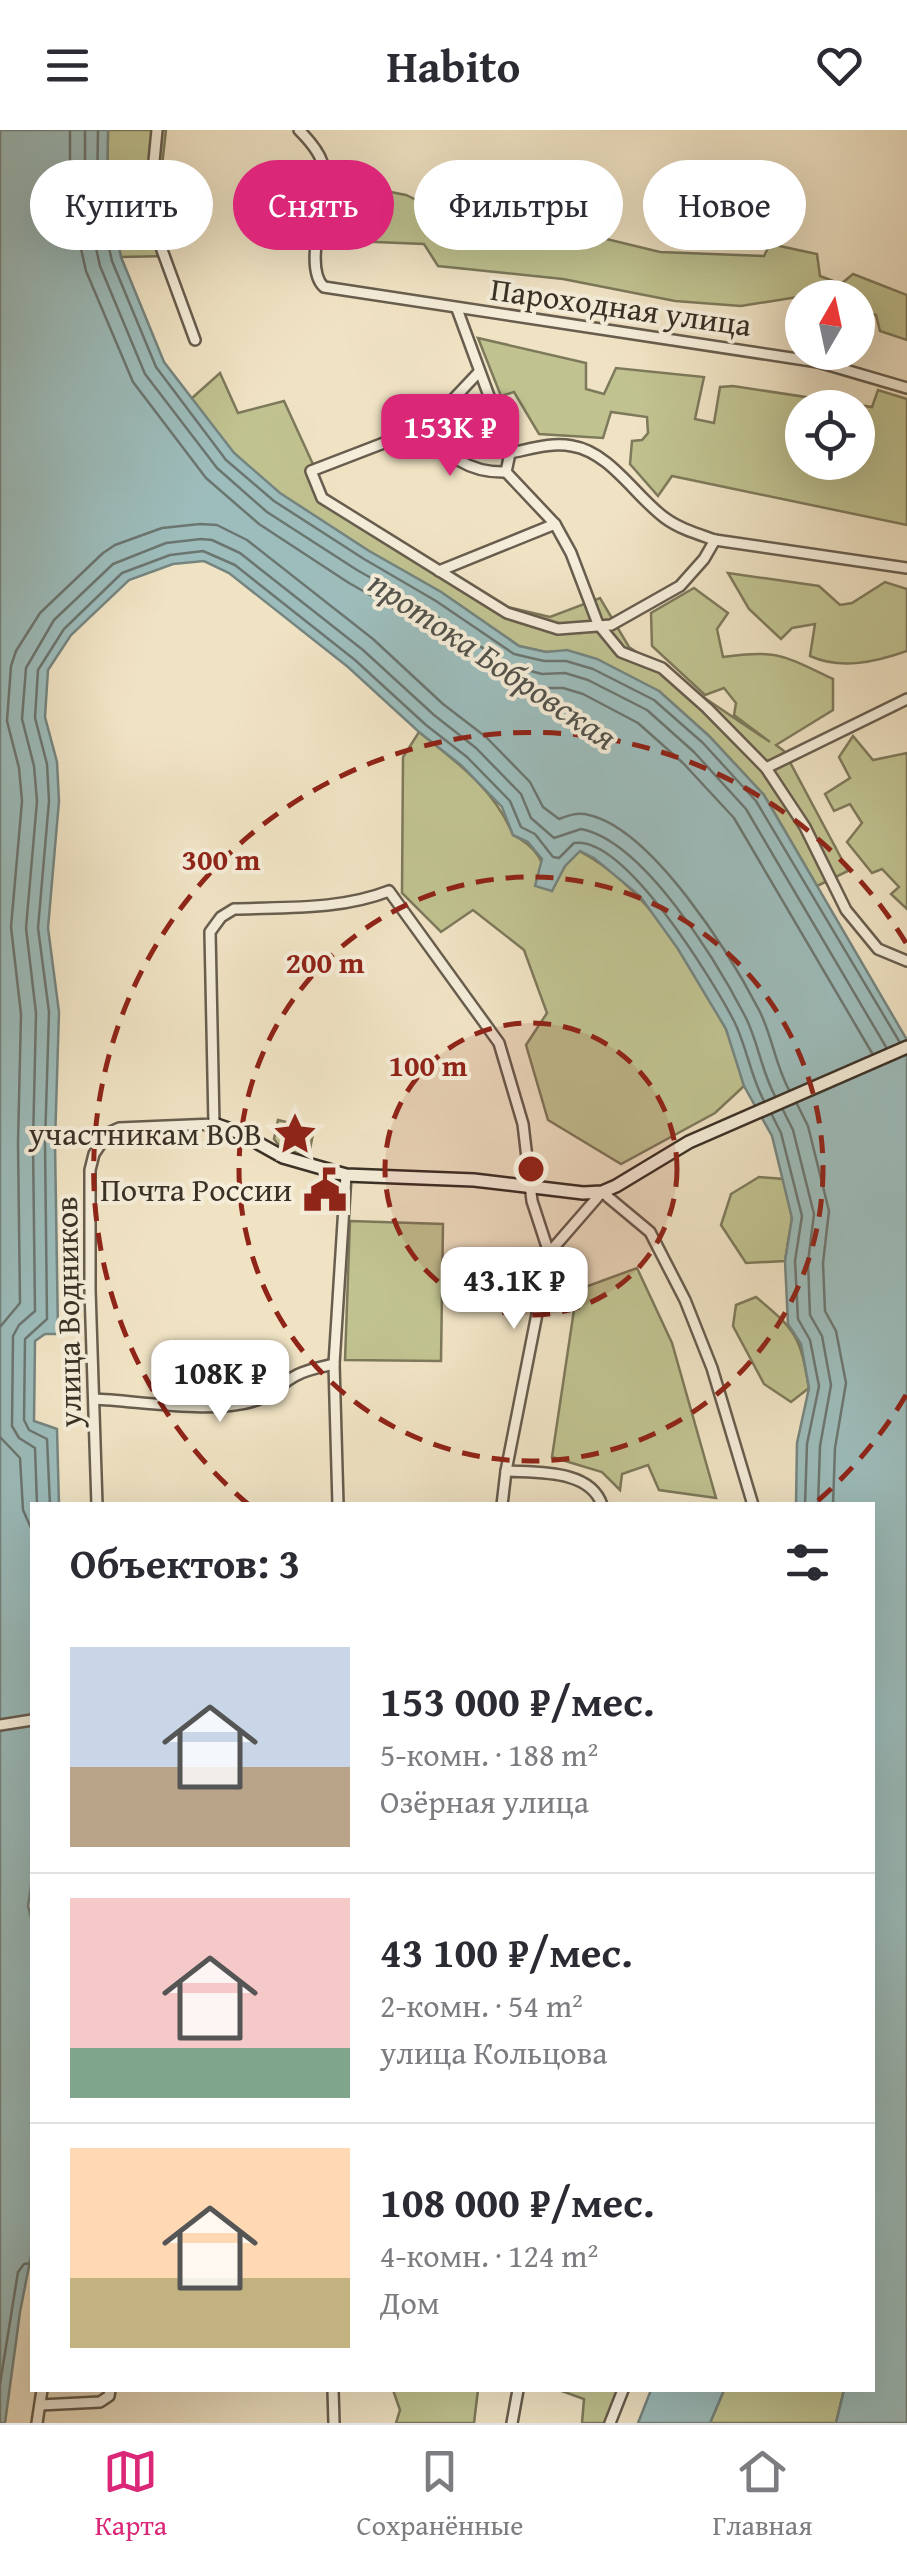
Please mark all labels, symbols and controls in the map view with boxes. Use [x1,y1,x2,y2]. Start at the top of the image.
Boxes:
text: Habito [387,33,520,98]
icon: menu [40,38,95,93]
icon: heart [812,38,867,93]
chip: Купить [30,160,213,250]
chip: Снять [233,160,394,250]
chip: Фильтры [414,160,623,250]
chip: Новое [643,160,806,250]
street label: Пароходная улица [488,265,755,348]
north arrow [785,280,875,370]
map controls [785,280,875,480]
button: locate [785,390,875,480]
pin: 153K ₽ [369,394,531,479]
text: 153K ₽ [403,403,497,450]
water label: протока Бобровская [359,557,628,762]
text: 300 m [182,837,261,881]
text: 200 m [286,940,365,984]
text: 100 m [389,1043,468,1087]
place label: участникам ВОВ [28,1110,262,1157]
place icon: участникам ВОВ [271,1110,319,1158]
centre of rings [513,1151,549,1187]
place label: Почта России [100,1166,292,1213]
public building icon: Почта России [301,1166,349,1214]
street label: улица Водников [42,1196,93,1429]
pin: 43.1K ₽ [422,1247,606,1332]
text: 43.1K ₽ [463,1256,565,1303]
pin: 108K ₽ [139,1340,301,1425]
text: 108K ₽ [173,1349,267,1396]
text: Объектов: 3 [70,1532,300,1593]
icon: filters [780,1535,835,1590]
text: 153 000 ₽/мес. [380,1670,654,1731]
icon: home [150,1687,270,1807]
text: 5-комн. · 188 m² [380,1731,598,1778]
text: Озёрная улица [380,1778,589,1825]
text: 43 100 ₽/мес. [380,1921,633,1982]
icon: home [150,1938,270,2058]
text: 2-комн. · 54 m² [380,1982,583,2029]
text: улица Кольцова [380,2029,608,2076]
text: 108 000 ₽/мес. [380,2171,654,2232]
icon: home [150,2188,270,2308]
text: 4-комн. · 124 m² [380,2232,598,2279]
text: Дом [380,2279,440,2326]
tab: Карта [95,2444,167,2545]
tab: Сохранённые [356,2444,523,2545]
tab: Главная [713,2444,812,2545]

